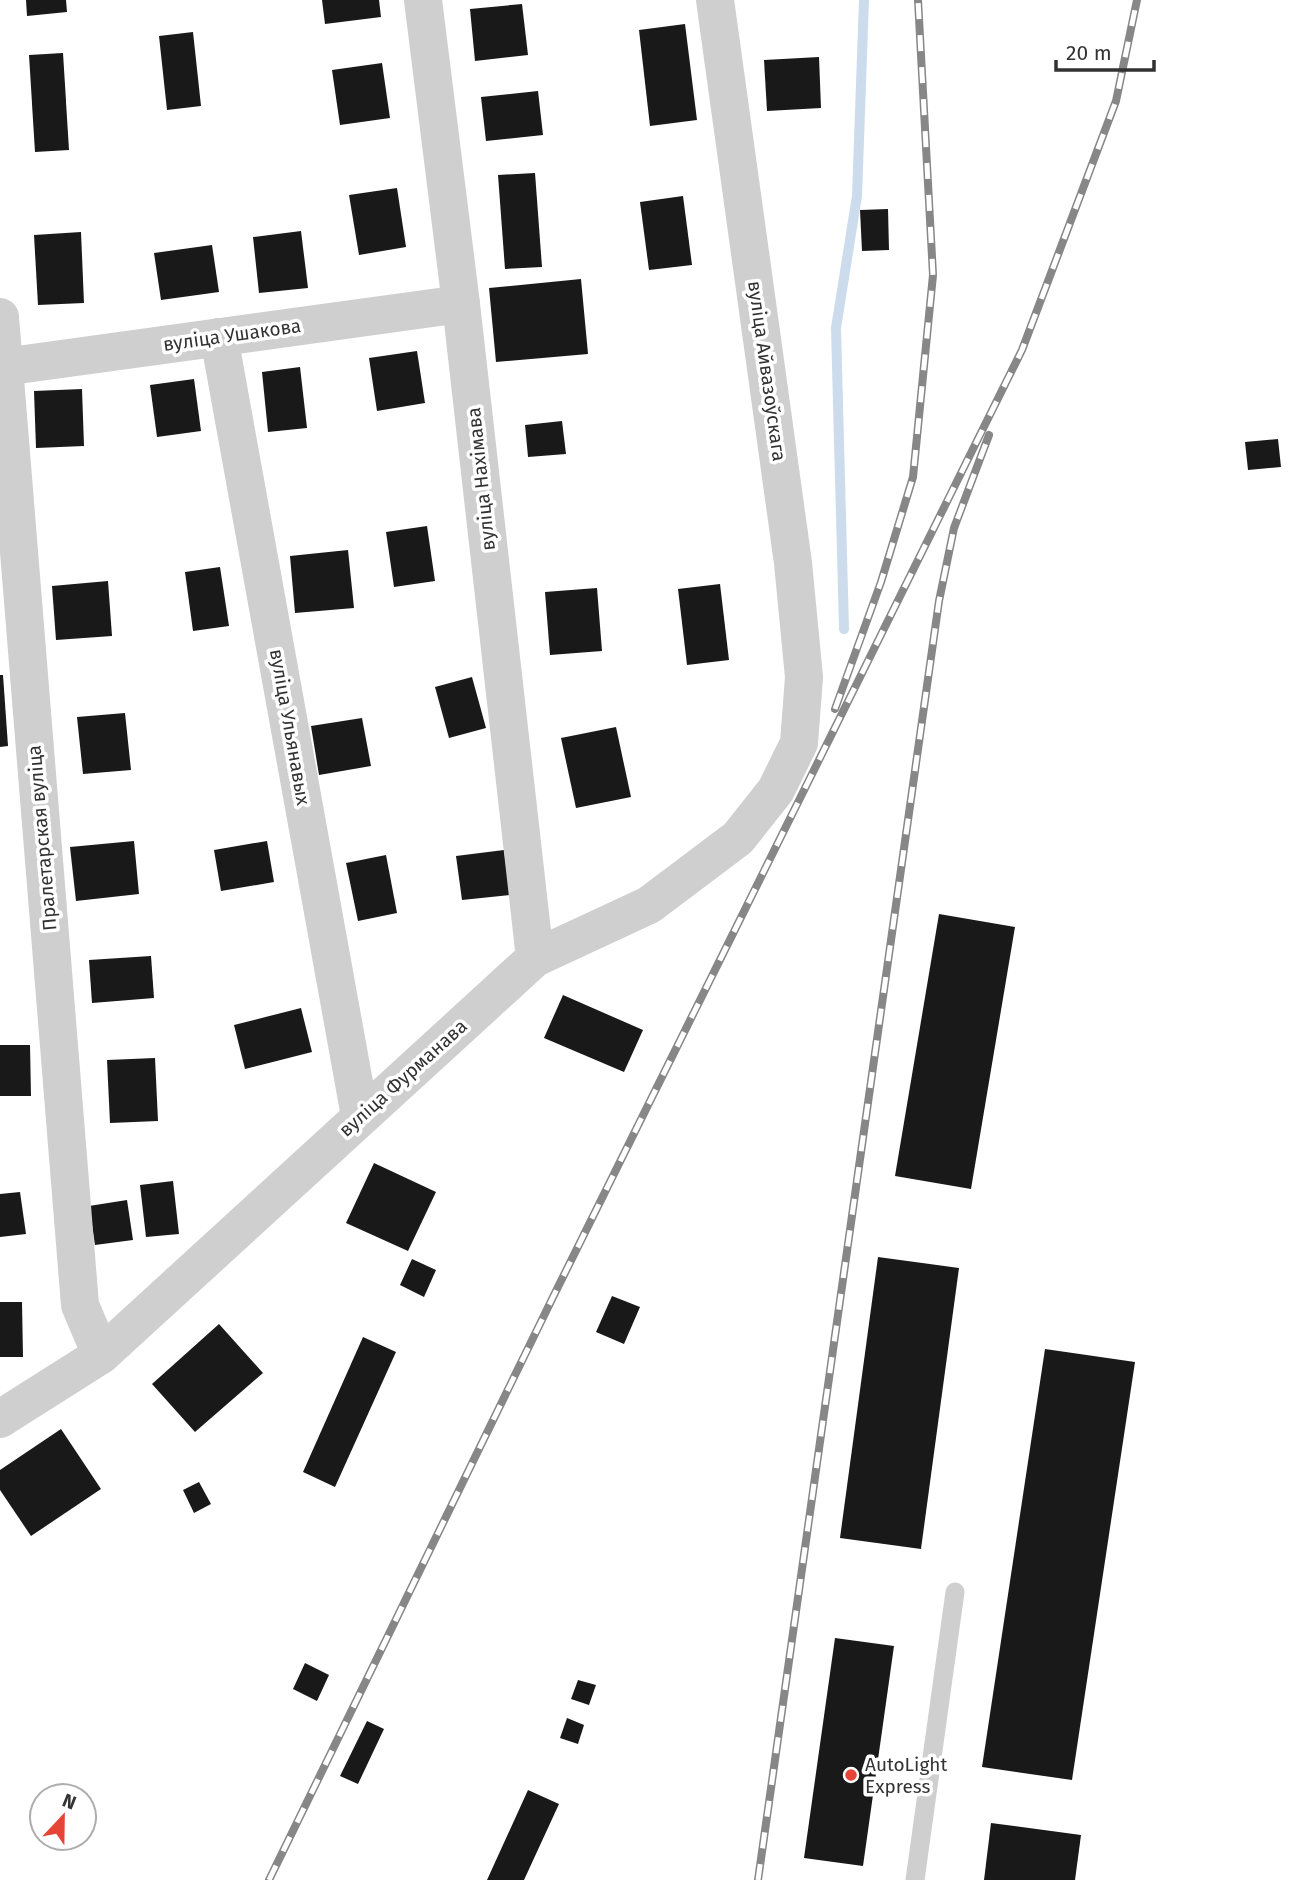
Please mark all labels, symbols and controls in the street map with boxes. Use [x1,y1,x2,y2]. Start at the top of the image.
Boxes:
scale bar [1056,28,1154,72]
text: 20 m [1066,40,1112,66]
street label: вуліца Айвазоўскага [743,279,791,463]
street label: вуліца Ушакова [161,314,303,356]
street label: вуліца Нахімава [462,406,500,552]
street label: вуліца Ульянавых [265,647,315,808]
street label: Пралетарская вуліца [22,744,62,932]
street label: вуліца Фурманава [334,1015,472,1141]
place label: AutoLight Express [865,1753,947,1798]
marker: AutoLight Express [843,1767,859,1783]
north arrow [28,1782,98,1852]
text: N [59,1789,79,1815]

